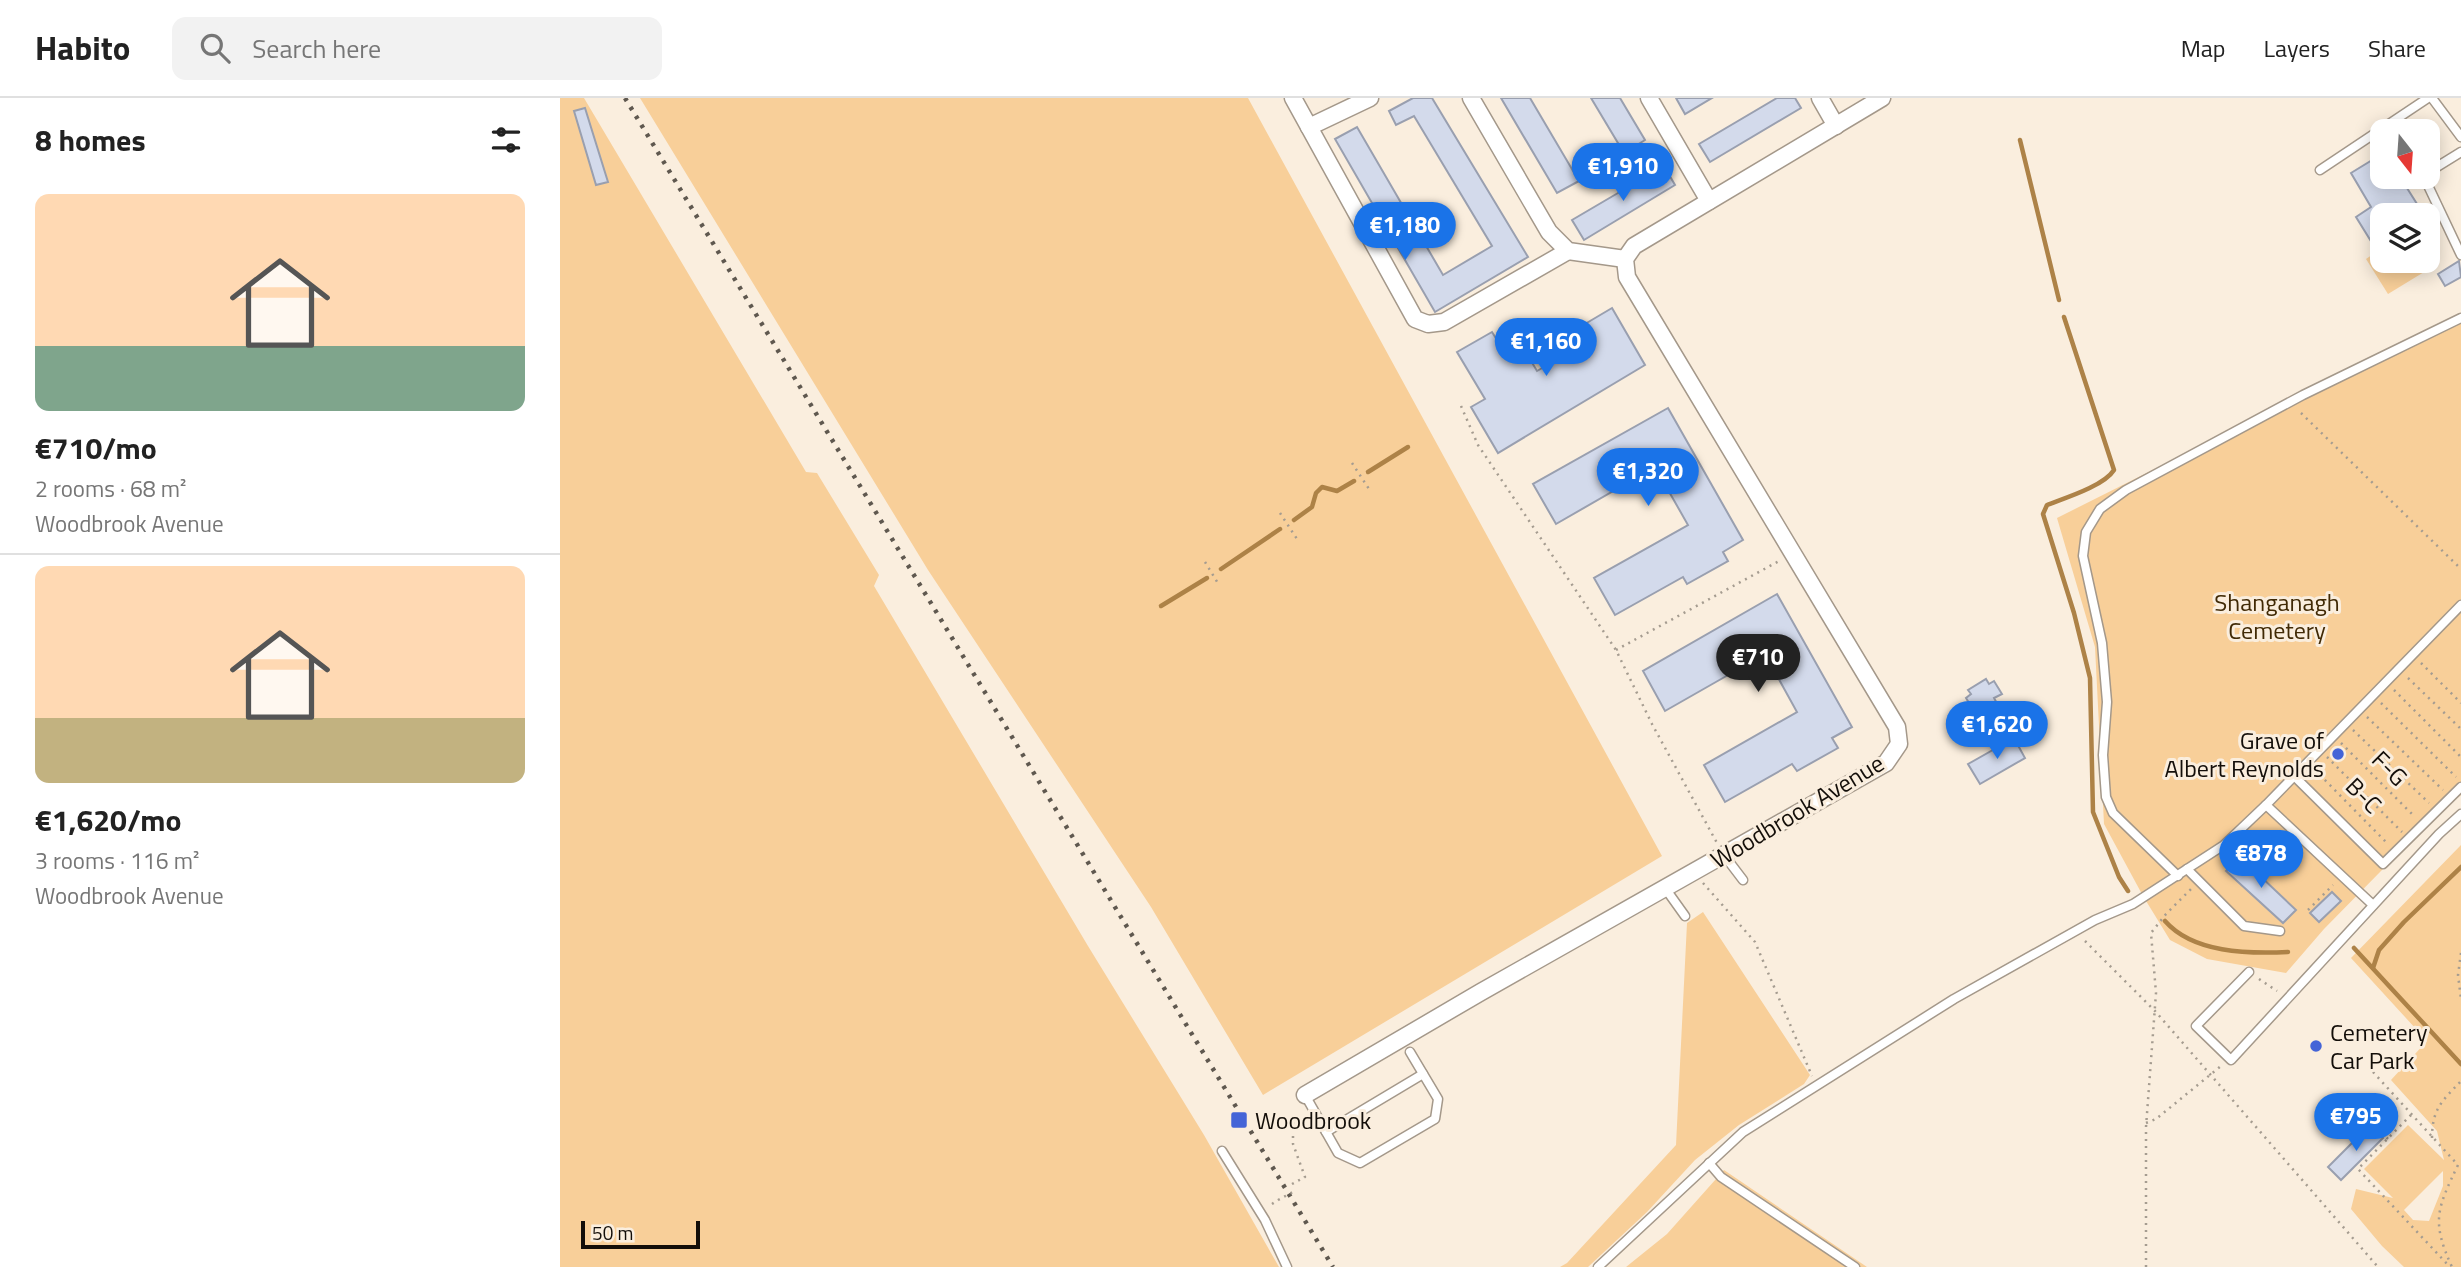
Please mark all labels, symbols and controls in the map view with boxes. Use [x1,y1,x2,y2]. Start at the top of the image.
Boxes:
search box [172,17,662,80]
text: Habito [35,23,130,73]
icon: search [196,29,234,67]
text: Search here [252,29,381,68]
text: Map [2181,30,2226,66]
text: Layers [2264,30,2330,66]
text: Share [2368,30,2426,66]
text: 8 homes [35,117,146,163]
north arrow [2370,119,2440,189]
map controls [2370,119,2440,273]
icon: filters [487,121,525,159]
pin: €1,910 [1566,144,1680,203]
text: €1,910 [1588,148,1658,183]
pin: €1,180 [1348,202,1462,262]
button: layers [2370,203,2440,273]
text: €1,180 [1370,207,1440,242]
icon: home [217,240,343,366]
pin: €1,160 [1489,318,1603,378]
text: €1,160 [1511,323,1581,358]
text: €710/mo [35,425,157,471]
pin: €1,320 [1591,448,1705,508]
text: €1,320 [1613,453,1683,488]
text: 2 rooms · 68 m² [35,471,186,506]
text: Woodbrook Avenue [35,506,224,541]
park label: Shanganagh Cemetery [2214,584,2340,648]
icon: home [217,612,343,738]
pin: €710 [1717,634,1799,694]
text: €710 [1732,639,1784,674]
pin: €1,620 [1940,702,2054,761]
text: €1,620 [1962,706,2032,741]
place label: Grave of Albert Reynolds [2164,722,2324,786]
street label: F-G [2364,742,2416,794]
street label: Woodbrook Avenue [1703,745,1891,877]
marker: Grave of Albert Reynolds [2330,746,2346,762]
street label: B-C [2338,769,2390,821]
text: €1,620/mo [35,797,181,843]
pin: €878 [2220,830,2302,890]
text: €878 [2235,835,2287,870]
text: 3 rooms · 116 m² [35,843,199,878]
text: Woodbrook Avenue [35,878,224,913]
place label: Cemetery Car Park [2330,1014,2428,1078]
marker: Cemetery Car Park [2308,1038,2324,1054]
pin: €795 [2315,1094,2397,1153]
text: €795 [2330,1098,2382,1133]
place label: Woodbrook [1255,1102,1372,1138]
marker: Woodbrook [1229,1110,1249,1130]
scale bar [581,1218,700,1250]
text: 50 m [592,1218,633,1247]

